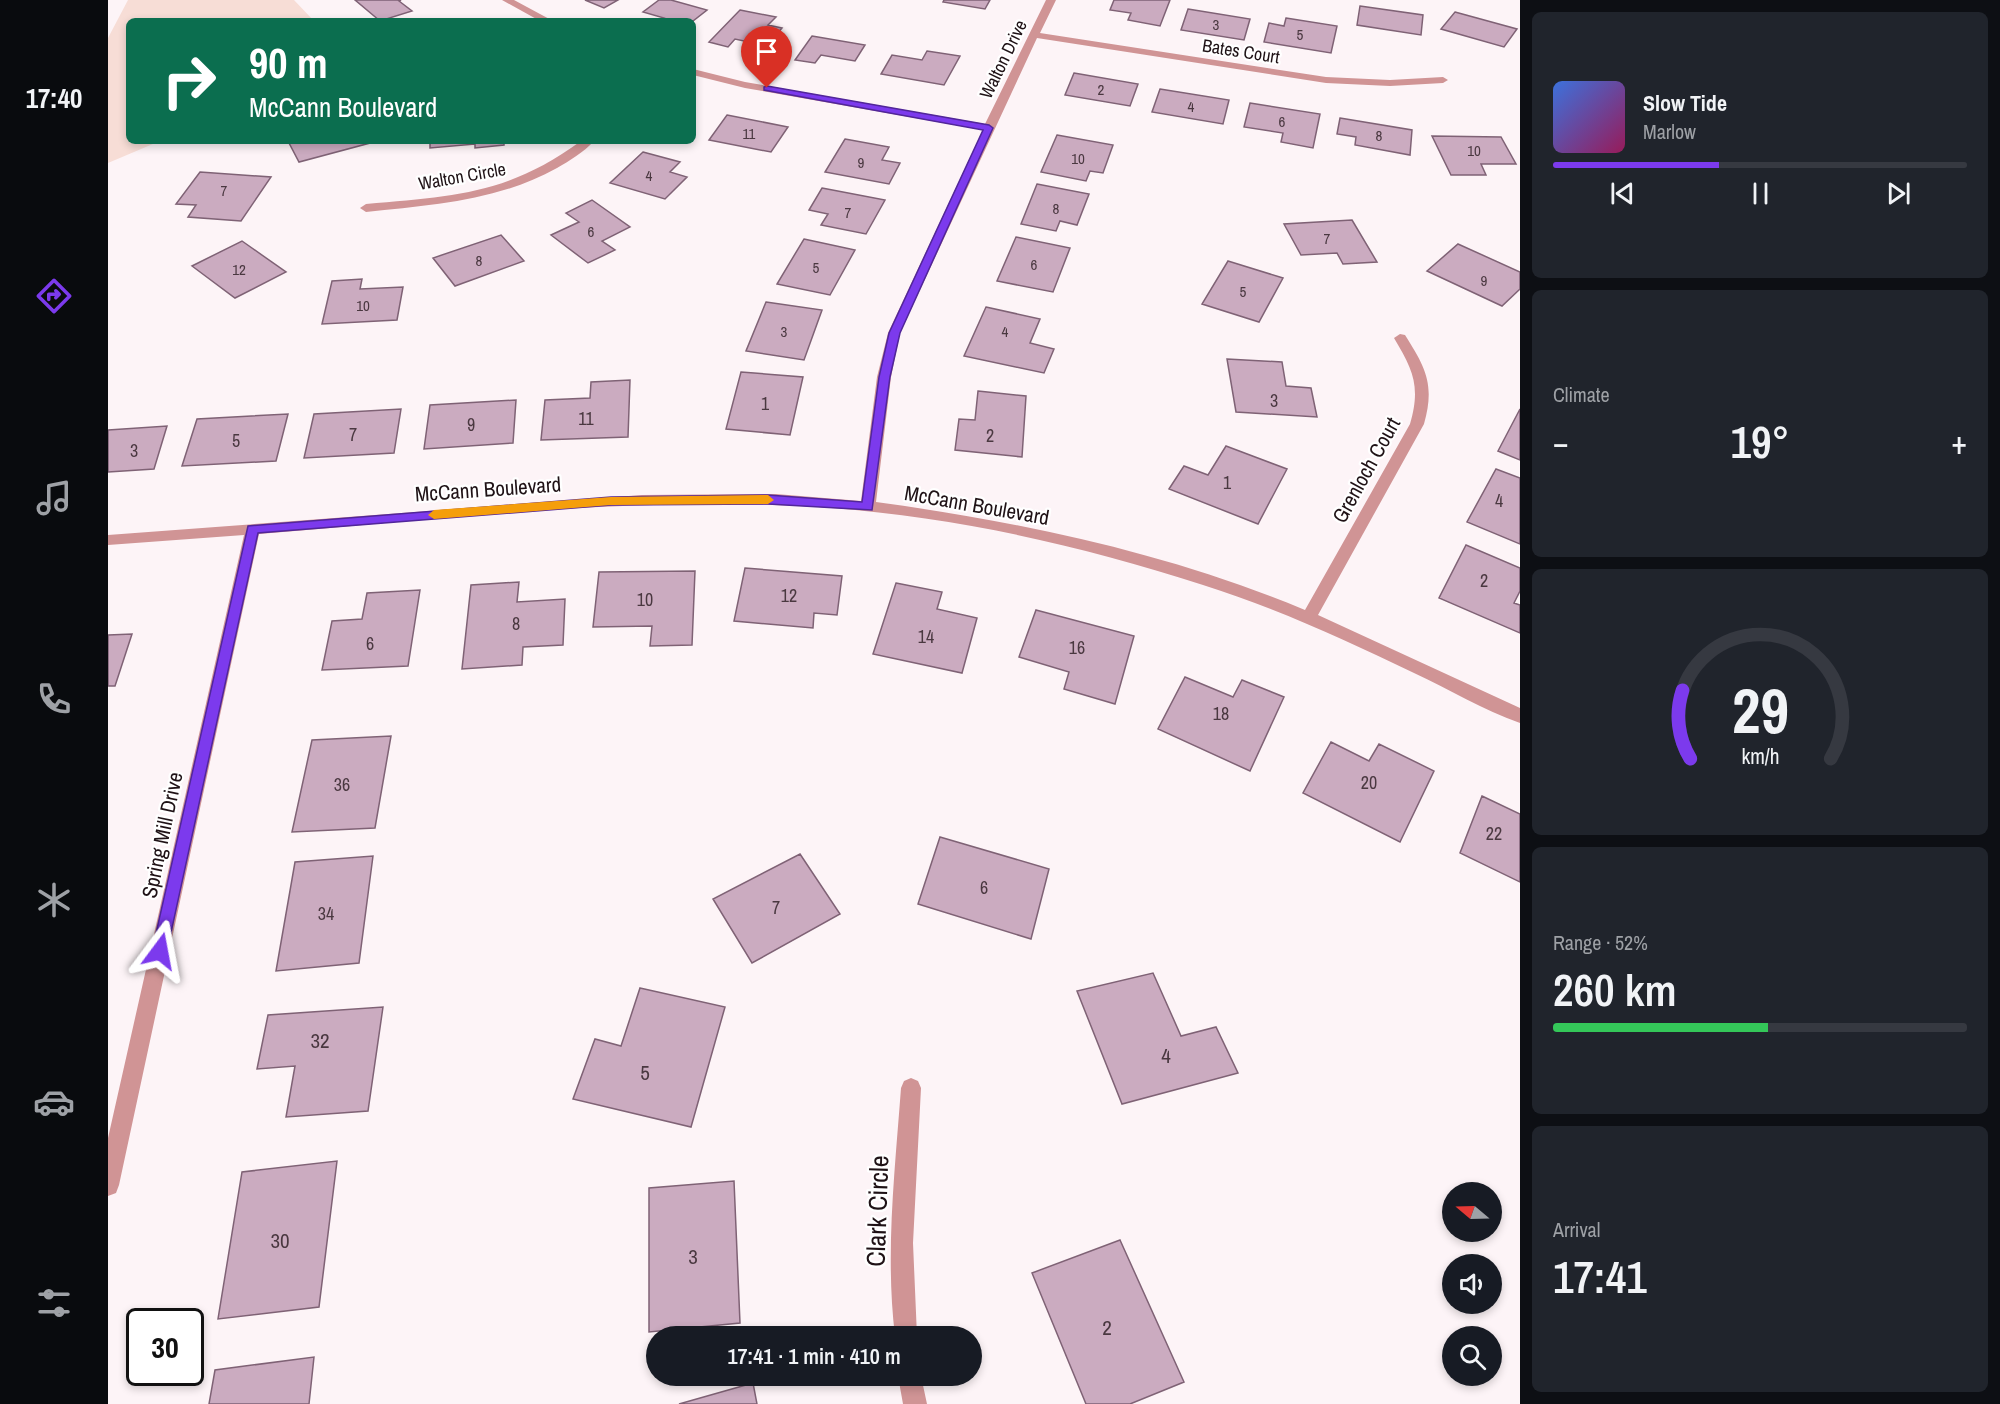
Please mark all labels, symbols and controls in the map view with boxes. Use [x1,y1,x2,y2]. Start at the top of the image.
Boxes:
house number: 3 [1213,14,1220,35]
street label: Walton Drive [973,15,1033,103]
house number: 5 [1297,24,1304,45]
pin [741,26,792,88]
street label: Bates Court [1201,33,1281,69]
text: 90 m [249,35,328,91]
icon: arrive [750,35,783,68]
icon: right [150,42,228,120]
house number: 2 [1098,79,1105,100]
text: 17:40 [26,80,82,116]
text: Slow Tide [1643,88,1727,118]
text: McCann Boulevard [249,89,437,125]
house number: 4 [1188,96,1195,117]
house number: 6 [1279,111,1286,132]
text: Marlow [1643,118,1696,145]
house number: 11 [743,123,756,144]
house number: 8 [1376,125,1383,146]
house number: 10 [1467,140,1481,161]
house number: 10 [1071,148,1085,169]
house number: 9 [858,152,865,173]
street label: Walton Circle [416,156,508,196]
house number: 4 [646,165,653,186]
icon: previous [1606,177,1639,210]
icon: pause [1744,177,1777,210]
icon: next [1882,177,1915,210]
house number: 7 [221,180,228,201]
house number: 8 [1053,198,1060,219]
house number: 7 [845,202,852,223]
house number: 6 [588,221,595,242]
house number: 7 [1324,228,1331,249]
house number: 8 [476,250,483,271]
house number: 6 [1031,254,1038,275]
house number: 5 [813,257,820,278]
house number: 12 [232,259,246,280]
house number: 9 [1481,270,1488,291]
icon: directions [33,275,75,317]
house number: 5 [1240,281,1247,302]
house number: 10 [356,295,370,316]
house number: 3 [781,321,788,342]
house number: 4 [1002,321,1009,342]
text: Climate [1553,381,1610,408]
house number: 3 [1270,388,1278,413]
house number: 1 [761,391,770,416]
house number: 11 [578,406,594,431]
text: 19° [1730,411,1790,472]
house number: 9 [467,412,475,437]
street label: Grenloch Court [1325,412,1407,528]
text: − [1553,420,1569,464]
text: + [1951,420,1967,464]
house number: 7 [349,422,357,447]
house number: 2 [986,423,994,448]
house number: 5 [232,428,240,453]
house number: 3 [130,438,138,463]
street label: McCann Boulevard [414,469,562,509]
house number: 1 [1223,470,1232,495]
icon: music [33,477,75,519]
street label: McCann Boulevard [902,478,1052,532]
house number: 4 [1495,488,1503,513]
house number: 2 [1480,568,1488,593]
house number: 12 [781,583,797,608]
house number: 10 [637,587,653,612]
house number: 8 [512,611,520,636]
house number: 14 [918,624,934,649]
house number: 6 [366,631,374,656]
house number: 16 [1069,635,1085,660]
text: 29 [1732,668,1788,752]
icon: phone [33,678,75,720]
house number: 18 [1213,701,1229,726]
text: km/h [1741,742,1779,771]
street label: Spring Mill Drive [134,769,190,901]
house number: 20 [1361,770,1377,795]
house number: 36 [334,772,350,797]
house number: 22 [1486,821,1502,846]
house number: 6 [980,875,988,900]
icon: climate [33,879,75,921]
house number: 7 [772,895,780,920]
house number: 34 [318,901,334,926]
position arrow [128,919,192,983]
text: Range · 52% [1553,929,1648,956]
text: 260 km [1553,959,1677,1020]
house number: 32 [310,1026,330,1055]
house number: 4 [1161,1041,1171,1070]
house number: 5 [640,1058,650,1087]
icon: car [33,1081,75,1123]
street label: Clark Circle [858,1155,896,1267]
north arrow [1442,1182,1502,1242]
map controls [1442,1182,1502,1386]
text: Arrival [1553,1216,1600,1243]
house number: 30 [270,1226,290,1255]
house number: 3 [688,1242,698,1271]
text: 17:41 [1553,1246,1647,1307]
button: sound [1442,1254,1502,1314]
icon: filters [33,1282,75,1324]
speed limit sign: 30 [126,1308,204,1386]
house number: 2 [1102,1313,1112,1342]
button: search [1442,1326,1502,1386]
text: 17:41 · 1 min · 410 m [727,1341,901,1371]

